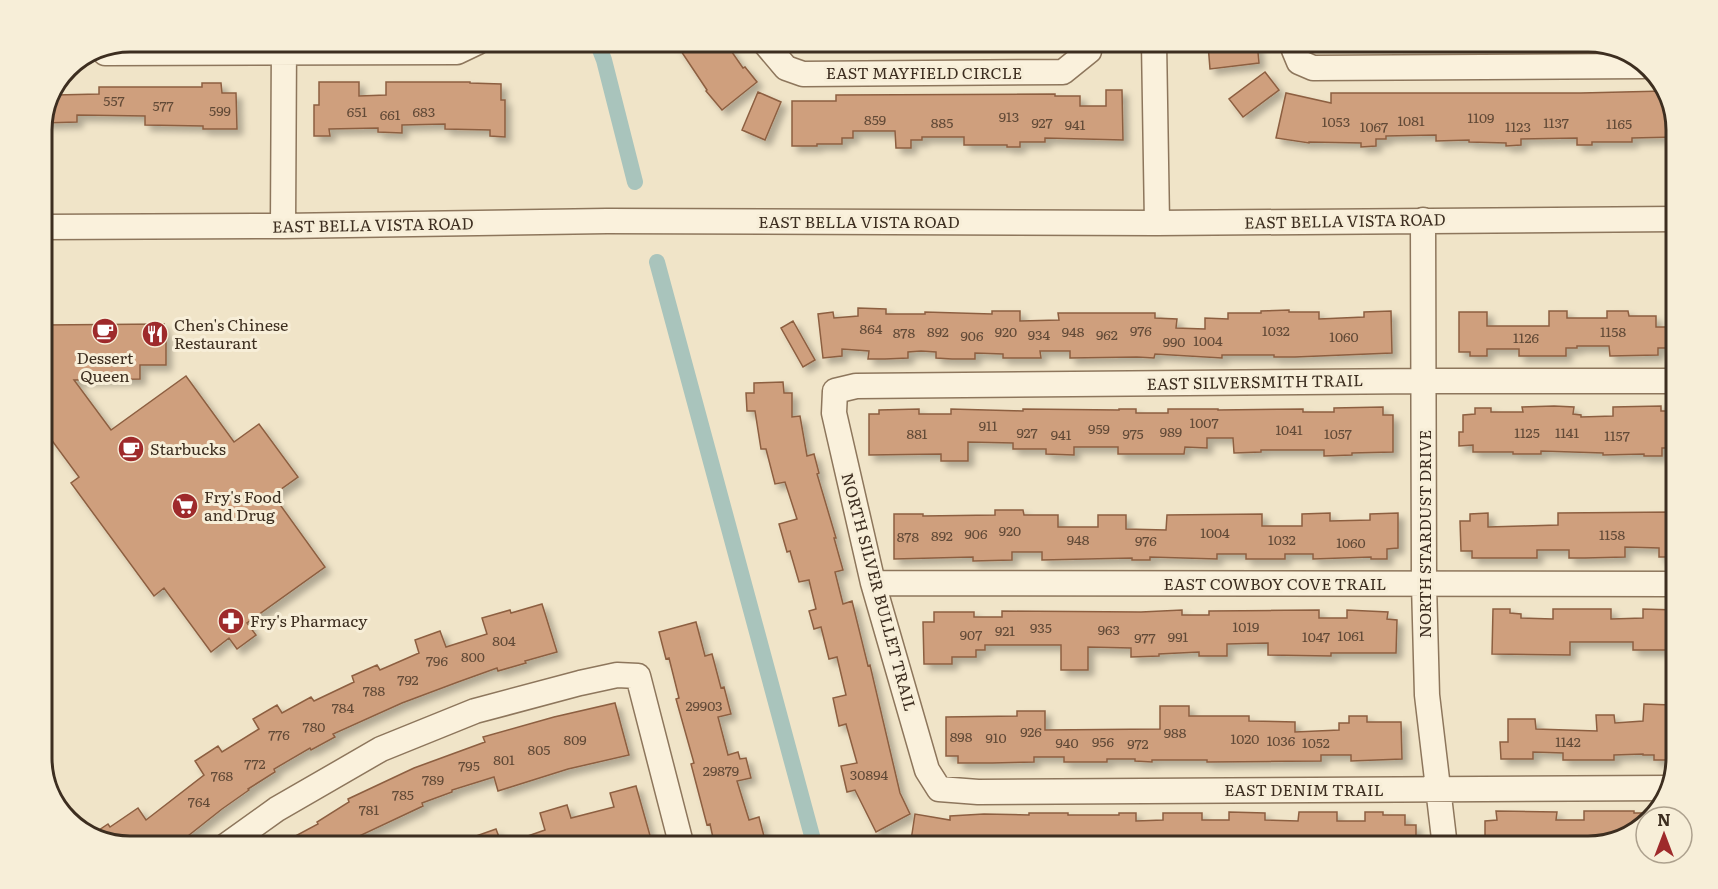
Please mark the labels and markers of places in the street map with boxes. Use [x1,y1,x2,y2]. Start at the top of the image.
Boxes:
place label: Chen's Chinese Restaurant [174,312,288,354]
cafe icon: Dessert Queen [90,316,120,346]
restaurant icon: Chen's Chinese Restaurant [140,319,170,349]
place label: Dessert Queen [77,345,134,387]
cafe icon: Starbucks [116,434,146,464]
place label: Starbucks [150,436,226,460]
place label: Fry's Food and Drug [204,484,282,526]
supermarket icon: Fry's Food and Drug [170,491,200,521]
pharmacy icon: Fry's Pharmacy [216,606,246,636]
place label: Fry's Pharmacy [250,608,368,632]

